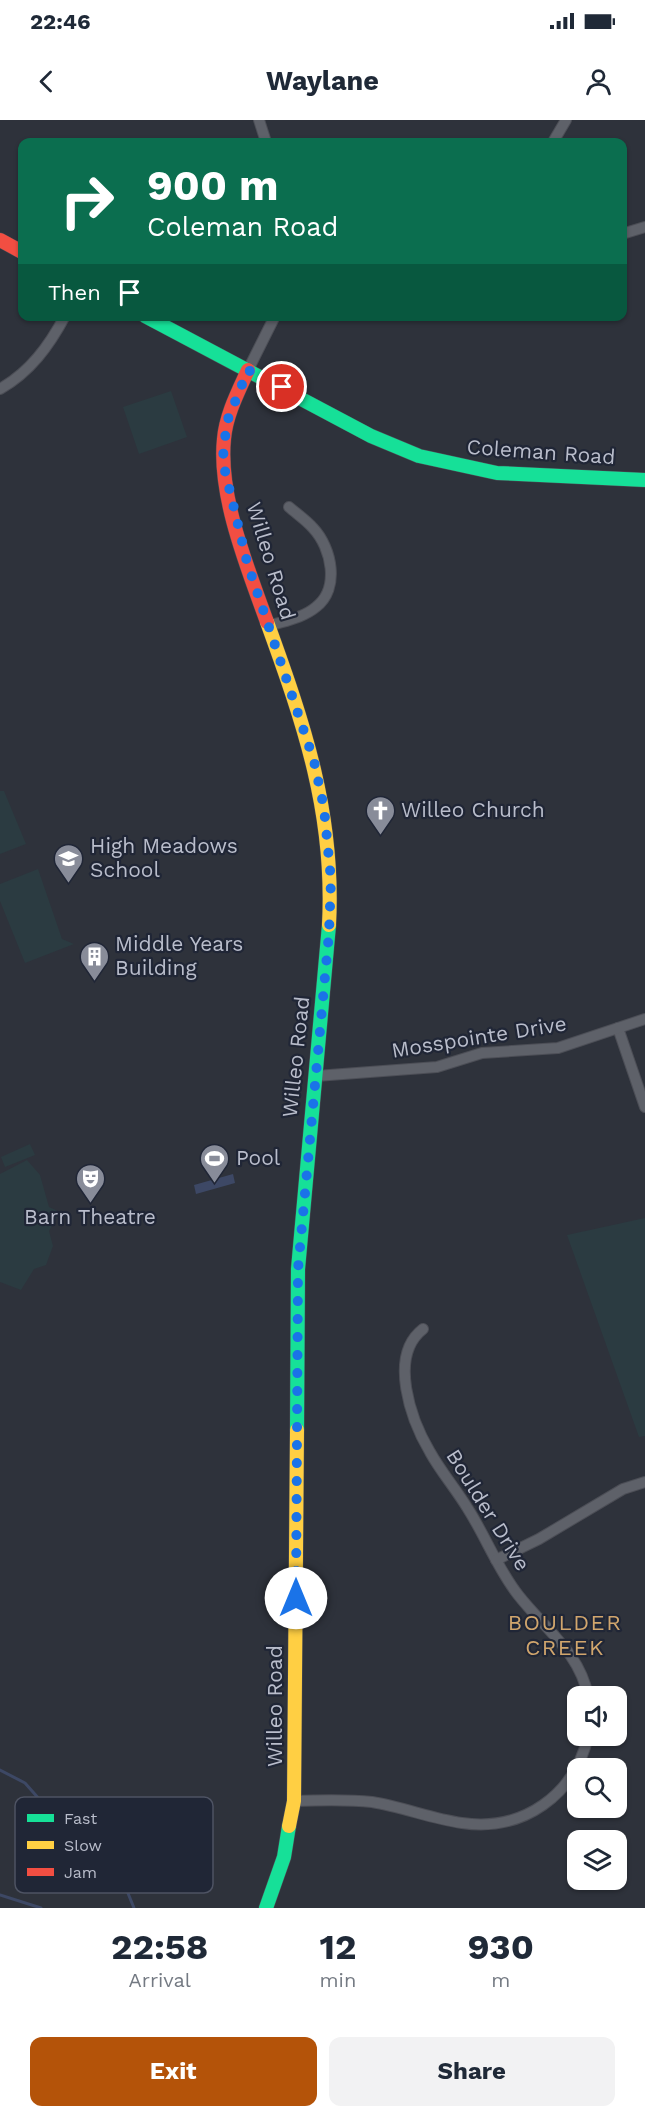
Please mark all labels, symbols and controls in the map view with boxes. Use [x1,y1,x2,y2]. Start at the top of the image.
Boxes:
text: 22:46 [30,9,91,34]
icon: back [30,65,63,98]
text: Waylane [266,65,379,97]
icon: person [582,65,615,98]
text: 900 m [147,161,279,210]
icon: right [48,162,126,240]
text: Coleman Road [147,211,338,243]
icon: arrive [113,276,146,309]
text: Then [48,280,101,305]
pin [256,361,307,412]
icon: arrive [265,370,298,403]
street label: Coleman Road [466,434,616,469]
street label: Willeo Road [242,499,301,623]
church icon: Willeo Church [364,794,396,836]
place label: Willeo Church [401,797,545,822]
place label: High Meadows School [90,833,238,882]
school or university icon: High Meadows School [53,842,85,884]
place label: Middle Years Building [115,931,243,980]
building icon: Middle Years Building [78,940,110,982]
street label: Willeo Road [277,995,314,1119]
street label: Mosspointe Drive [390,1010,568,1063]
sports icon: Pool [199,1142,231,1184]
place label: Pool [236,1145,281,1170]
theatre icon: Barn Theatre [74,1162,106,1204]
place label: Barn Theatre [24,1204,156,1229]
street label: Boulder Drive [441,1444,536,1575]
position arrow [264,1566,328,1630]
district label: BOULDER CREEK [508,1610,622,1660]
street label: Willeo Road [262,1645,287,1767]
map controls [567,1686,627,1890]
button: sound [567,1686,627,1746]
button: search [567,1758,627,1818]
legend [15,1797,213,1893]
text: Fast [64,1809,97,1828]
button: layers [567,1830,627,1890]
text: Slow [64,1836,102,1855]
text: Jam [64,1863,97,1882]
text: 22:58 [111,1926,208,1968]
text: 12 [319,1926,356,1968]
text: 930 [467,1926,534,1968]
text: Arrival [129,1968,191,1992]
text: min [320,1968,356,1992]
text: m [491,1968,510,1992]
button: Exit [30,2037,317,2106]
button: Share [329,2037,615,2106]

